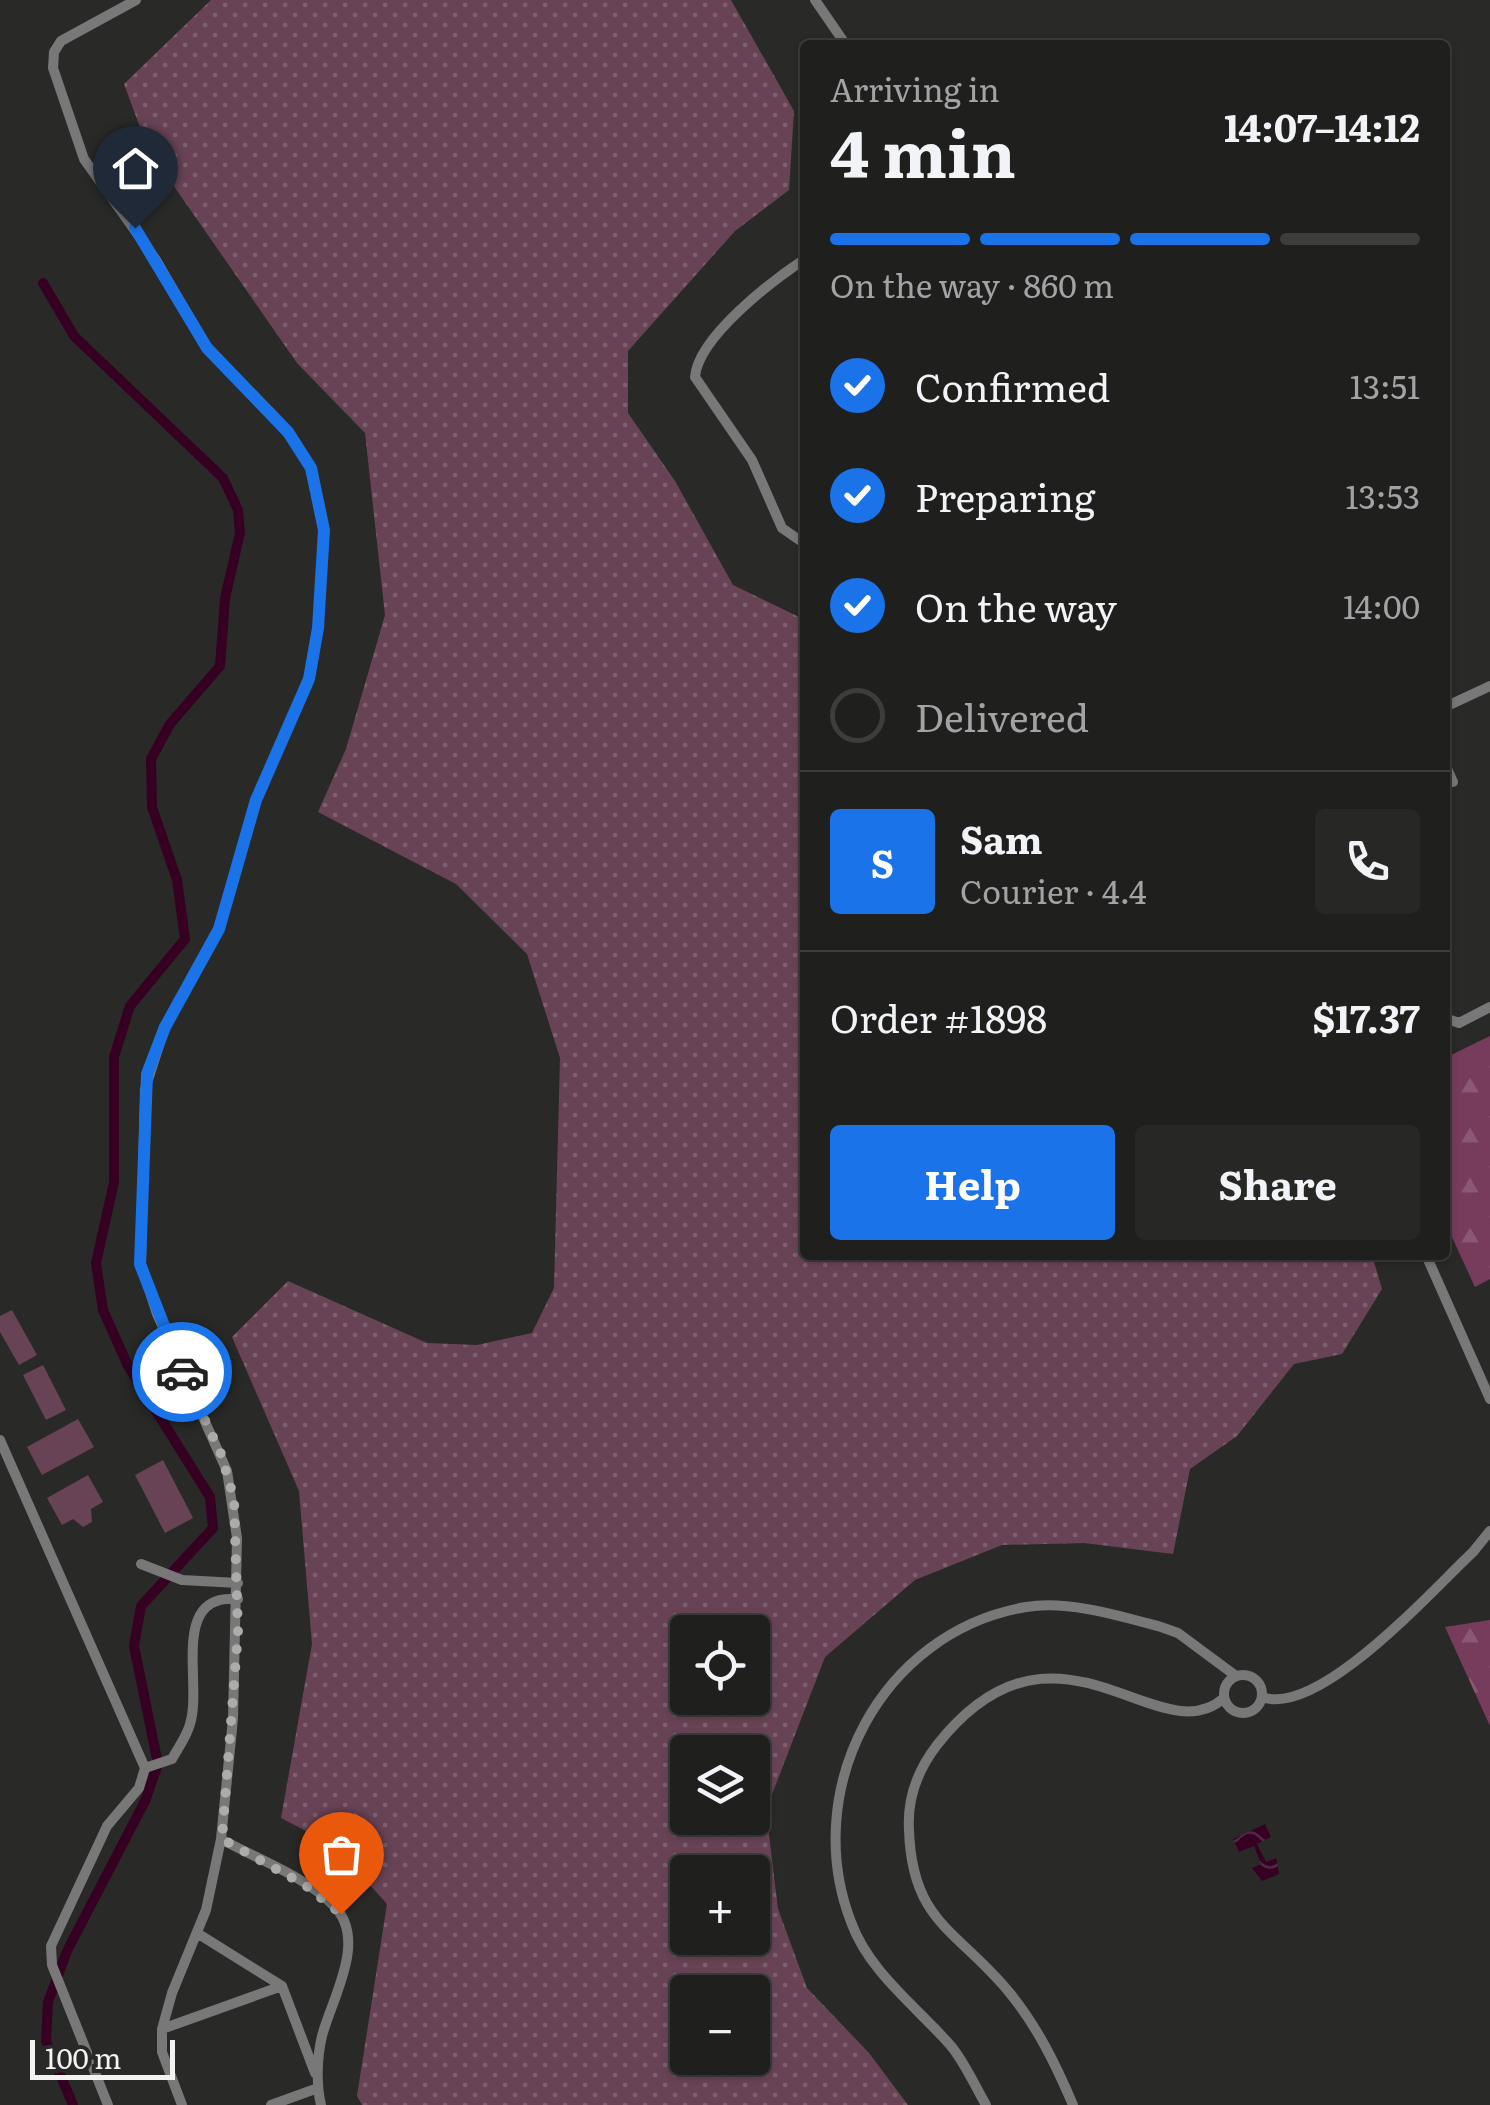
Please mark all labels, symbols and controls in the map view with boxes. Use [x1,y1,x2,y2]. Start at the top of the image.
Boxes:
text: Arriving in [830,64,1000,112]
text: 14:07–14:12 [1224,97,1420,154]
text: 4 min [830,101,1016,198]
pin [93,126,178,229]
icon: home [108,141,163,196]
text: On the way · 860 m [830,260,1114,308]
text: Confirmed [915,357,1110,414]
icon: check [830,358,885,413]
text: 13:51 [1350,361,1420,409]
text: Preparing [915,467,1095,524]
icon: check [830,468,885,523]
text: 13:53 [1345,471,1420,519]
text: On the way [915,577,1117,634]
icon: check [830,578,885,633]
text: 14:00 [1343,581,1420,629]
text: Delivered [915,687,1089,744]
text: Sam [960,809,1043,866]
button: phone [1315,809,1420,914]
text: S [871,833,894,890]
text: Courier · 4.4 [960,866,1147,914]
text: Order #1898 [830,988,1047,1045]
text: $17.37 [1312,988,1420,1045]
button: Help [830,1125,1115,1240]
button: Share [1135,1125,1420,1240]
courier [132,1322,232,1422]
icon: car [155,1345,210,1400]
map controls [670,1615,770,2075]
button: locate [670,1615,770,1715]
button: layers [670,1735,770,1835]
pin [299,1812,384,1915]
icon: bag [314,1827,369,1882]
button: + [670,1855,770,1955]
button: − [670,1975,770,2075]
scale bar [30,2035,175,2080]
text: 100 m [45,2036,122,2078]

